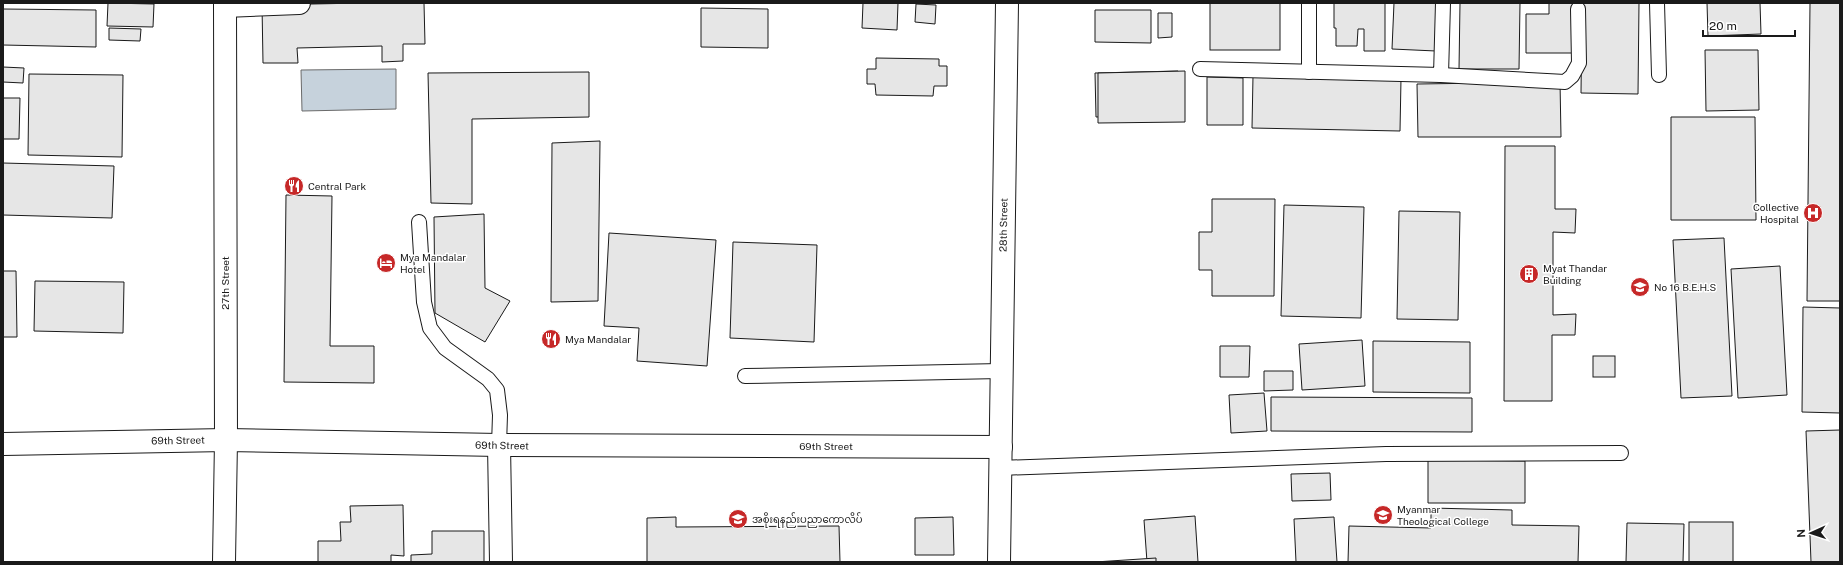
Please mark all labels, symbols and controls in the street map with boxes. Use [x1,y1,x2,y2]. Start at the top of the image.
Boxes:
scale bar [1703,12,1795,38]
text: 20 m [1709,19,1737,33]
restaurant icon: Central Park [283,175,305,197]
place label: Central Park [308,180,366,192]
street label: 28th Street [997,198,1009,252]
place label: Collective Hospital [1753,201,1799,225]
hospital icon: Collective Hospital [1802,202,1824,224]
place label: Mya Mandalar Hotel [400,251,466,275]
hotel icon: Mya Mandalar Hotel [375,252,397,274]
street label: 27th Street [219,256,231,310]
place label: Myat Thandar Building [1543,262,1607,286]
building icon: Myat Thandar Building [1518,263,1540,285]
school or university icon: No 16 B.E.H.S [1629,276,1651,298]
place label: No 16 B.E.H.S [1654,281,1716,293]
restaurant icon: Mya Mandalar [540,328,562,350]
place label: Mya Mandalar [565,333,631,345]
street label: 69th Street [151,434,205,446]
street label: 69th Street [475,439,529,451]
street label: 69th Street [799,440,853,452]
place label: Myanmar Theological College [1397,503,1489,527]
school or university icon: Myanmar Theological College [1372,504,1394,526]
school or university icon: အစိုးရနည်းပညာကောလိပ် [727,508,749,530]
place label: အစိုးရနည်းပညာကောလိပ် [752,512,863,528]
north arrow [1791,513,1831,553]
text: N [1795,529,1807,538]

